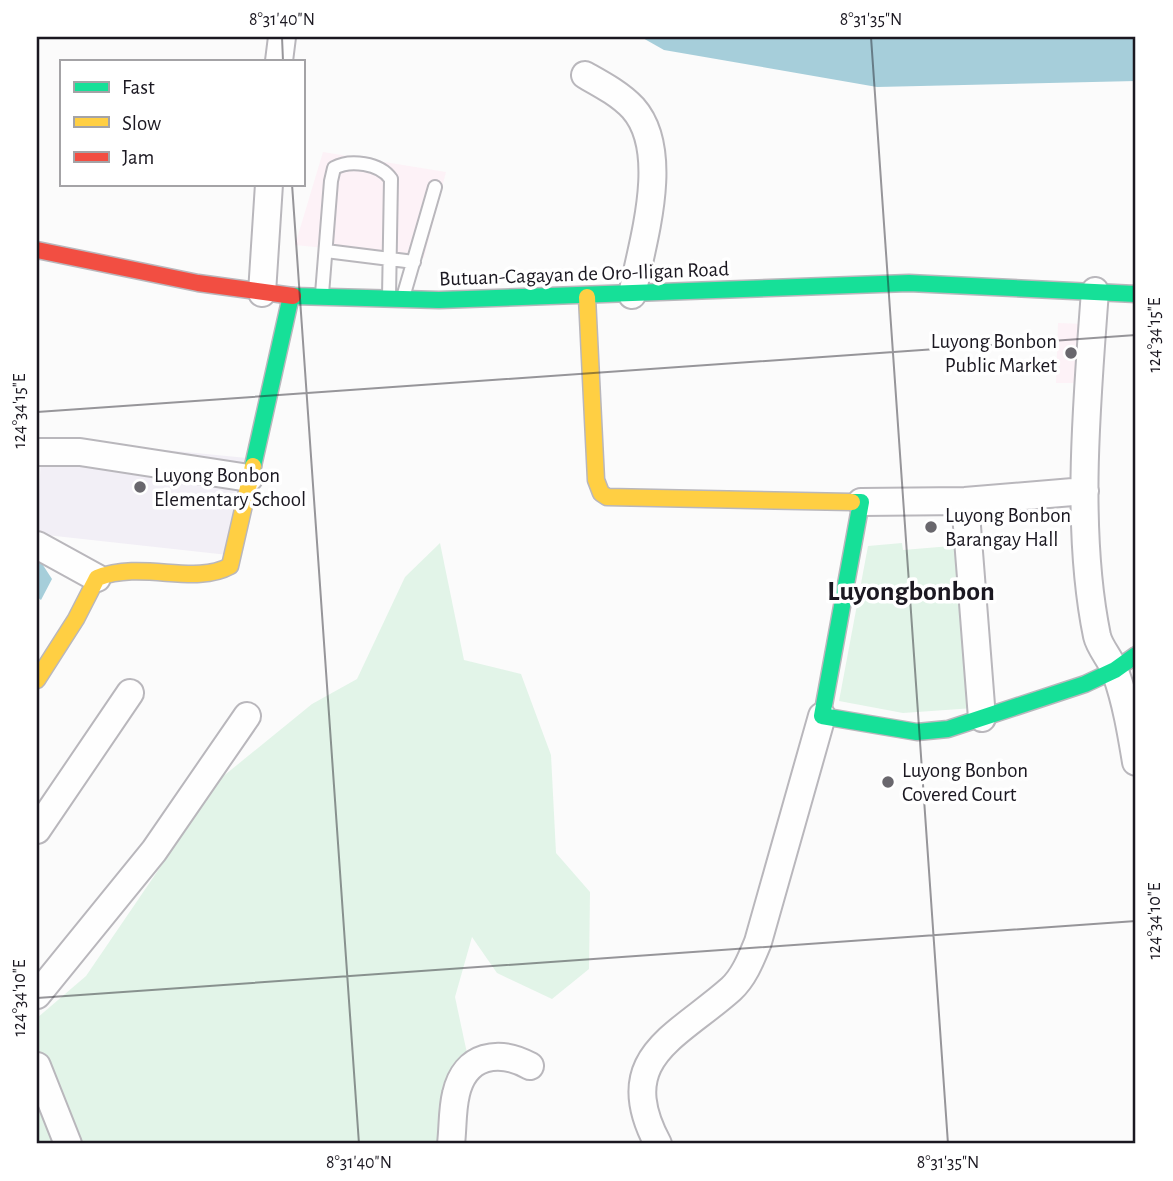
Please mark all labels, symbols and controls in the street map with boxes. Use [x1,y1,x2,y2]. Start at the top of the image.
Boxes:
text: 8°31'40"N [249,11,315,29]
text: 8°31'35"N [840,11,902,29]
legend [60,60,304,186]
text: Fast [122,77,155,98]
text: Slow [122,113,161,134]
text: Jam [122,147,154,168]
street label: Butuan-Cagayan de Oro-Iligan Road [439,258,730,290]
text: 124°34'15"E [1146,297,1164,372]
place label: Luyong Bonbon Public Market [931,331,1057,376]
marker: Luyong Bonbon Public Market [1063,345,1079,361]
text: 124°34'15"E [11,373,29,448]
place label: Luyong Bonbon Elementary School [154,465,306,510]
marker: Luyong Bonbon Elementary School [132,479,148,495]
place label: Luyong Bonbon Barangay Hall [945,505,1071,550]
marker: Luyong Bonbon Barangay Hall [923,519,939,535]
district label: Luyongbonbon [827,578,995,606]
place label: Luyong Bonbon Covered Court [902,760,1028,805]
marker: Luyong Bonbon Covered Court [880,774,896,790]
text: 124°34'10"E [1146,882,1164,959]
text: 124°34'10"E [11,959,29,1036]
text: 8°31'40"N [326,1154,392,1172]
text: 8°31'35"N [917,1154,979,1172]

